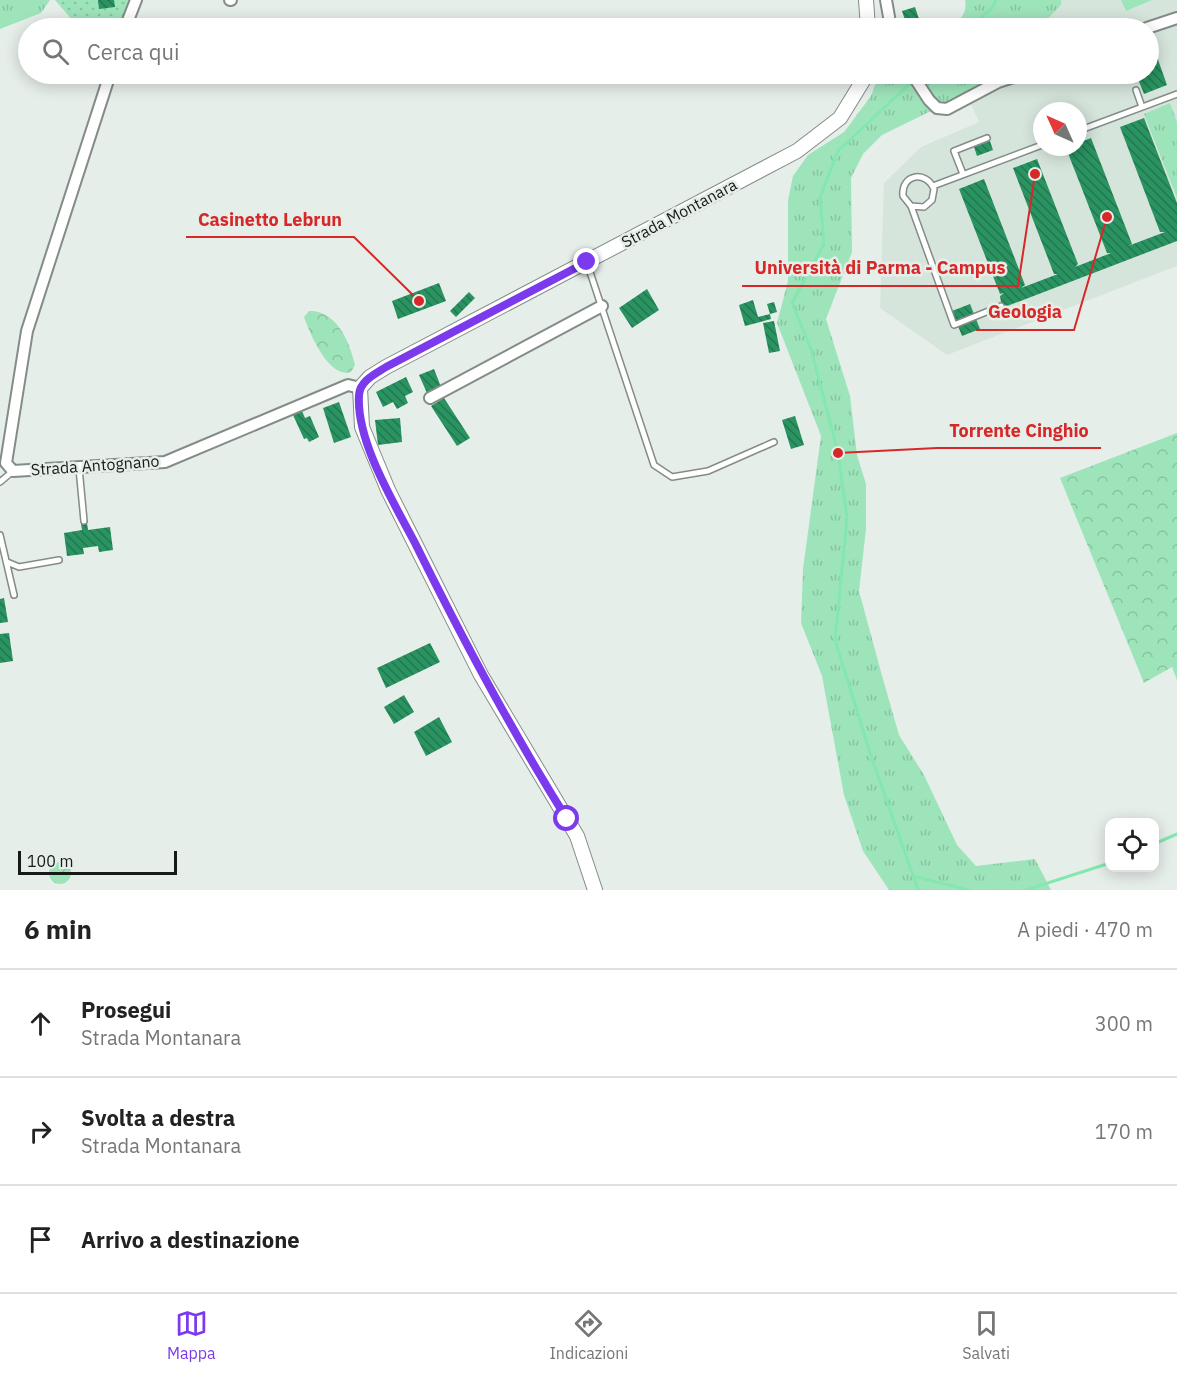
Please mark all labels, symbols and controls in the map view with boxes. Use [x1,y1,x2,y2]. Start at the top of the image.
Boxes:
search box [18,18,1159,84]
icon: search [39,35,72,68]
text: Cerca qui [87,37,179,66]
north arrow [1033,102,1087,156]
street label: Strada Montanara [618,174,741,252]
callout: Casinetto Lebrun [186,201,354,237]
text: Casinetto Lebrun [198,208,342,231]
route end [573,248,599,274]
callout: Università di Parma - Campus [742,250,1018,286]
text: Università di Parma - Campus [754,256,1006,279]
callout: Geologia [976,294,1074,330]
text: Geologia [988,300,1062,323]
callout: Torrente Cinghio [937,412,1101,448]
text: Torrente Cinghio [949,419,1089,442]
street label: Strada Antognano [30,451,160,479]
route start [553,805,579,831]
map controls [1105,818,1159,872]
button: locate [1105,818,1159,872]
scale bar [18,848,177,876]
text: 100 m [27,851,74,871]
text: 6 min [24,912,92,946]
text: A piedi · 470 m [1017,916,1153,943]
text: Prosegui [81,995,171,1024]
icon: ahead [24,1007,57,1040]
text: 300 m [1095,1010,1153,1037]
text: Strada Montanara [81,1024,241,1051]
text: Svolta a destra [81,1103,235,1132]
icon: right [24,1115,57,1148]
text: 170 m [1095,1118,1153,1145]
text: Strada Montanara [81,1132,241,1159]
icon: arrive [24,1223,57,1256]
text: Arrivo a destinazione [81,1225,300,1254]
tab: Mappa [167,1307,216,1363]
tab: Indicazioni [549,1307,628,1363]
tab: Salvati [962,1307,1010,1363]

